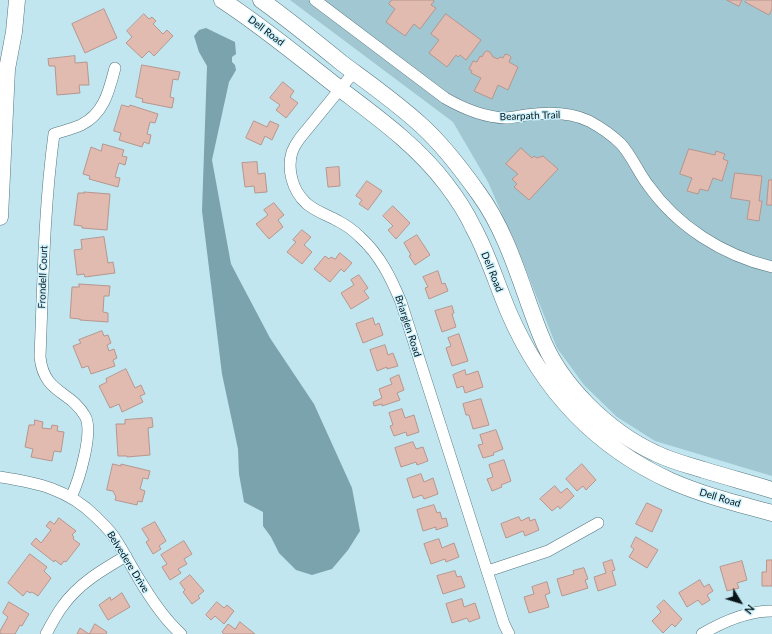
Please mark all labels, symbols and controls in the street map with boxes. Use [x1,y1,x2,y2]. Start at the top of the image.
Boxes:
street label: Dell Road [246,13,286,49]
street label: Bearpath Trail [500,109,560,123]
street label: Frondell Court [36,245,50,309]
street label: Dell Road [479,250,505,294]
street label: Briarglen Road [392,294,424,358]
street label: Dell Road [698,486,742,510]
street label: Belvedere Drive [104,529,152,595]
north arrow [720,582,760,622]
text: N [742,602,758,617]

